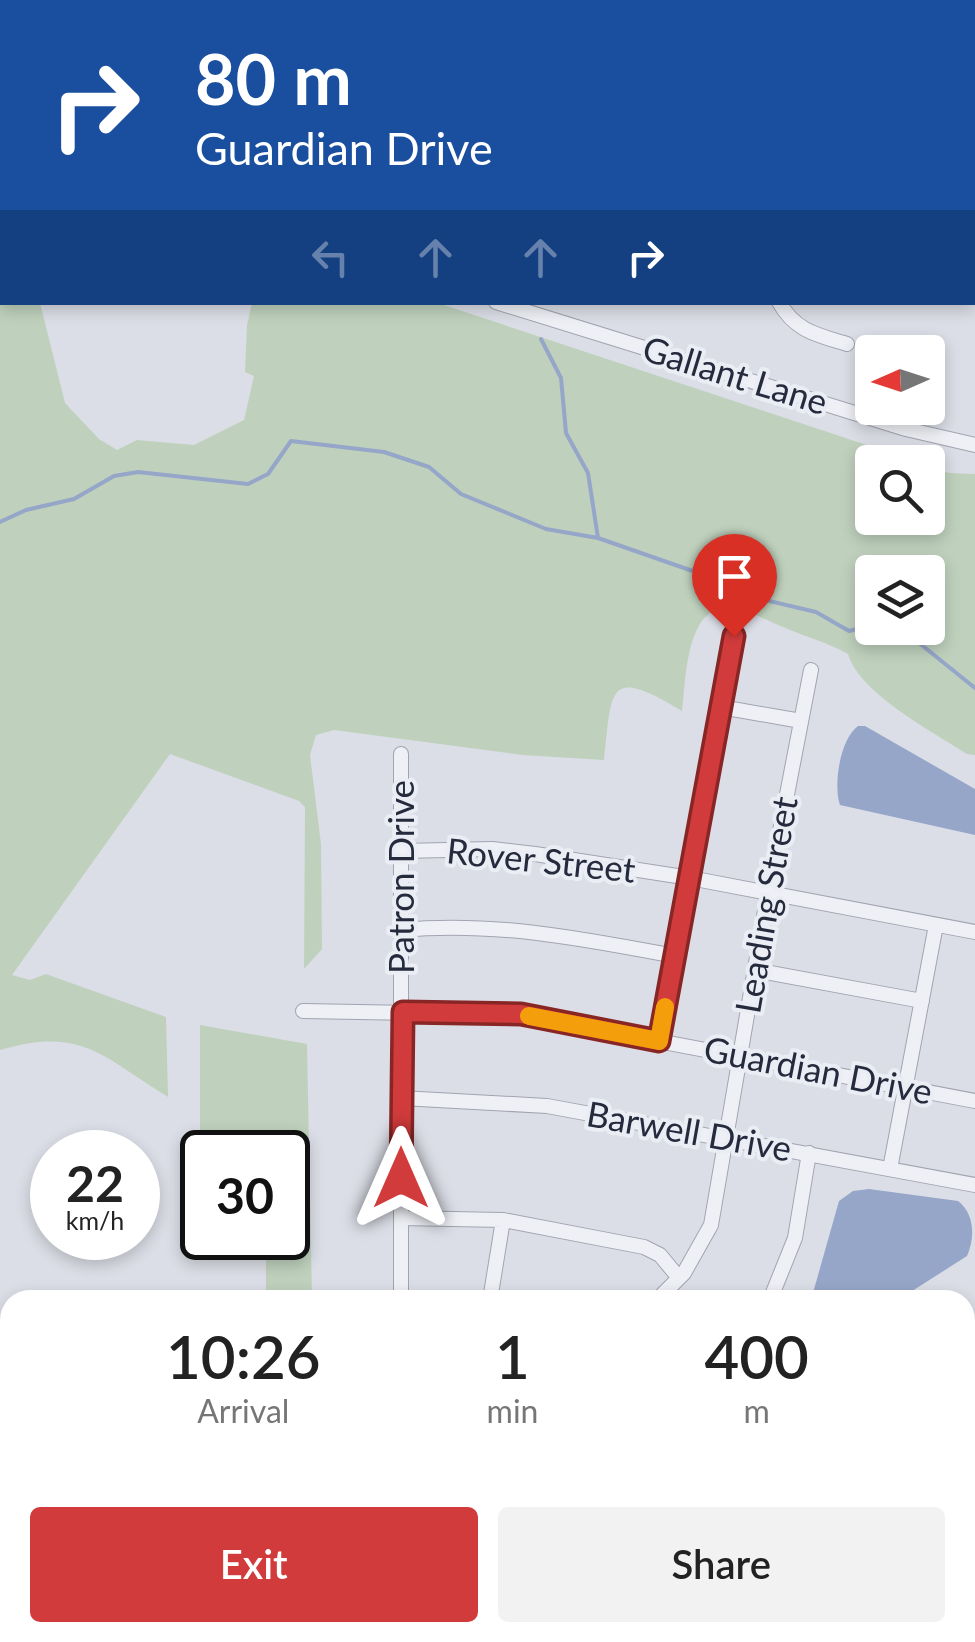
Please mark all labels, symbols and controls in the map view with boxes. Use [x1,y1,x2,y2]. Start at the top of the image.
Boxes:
text: 80 m [195,36,352,120]
icon: right [30,40,160,170]
text: Guardian Drive [195,121,493,175]
icon: left [303,230,358,285]
icon: ahead [408,230,463,285]
icon: ahead [513,230,568,285]
icon: right [618,230,673,285]
street label: Gallant Lane [638,326,833,422]
north arrow [855,335,945,425]
map controls [855,335,945,645]
button: search [855,445,945,535]
pin [692,534,777,637]
icon: arrive [707,549,762,604]
button: layers [855,555,945,645]
street label: Patron Drive [379,780,421,974]
street label: Leading Street [725,793,805,1016]
street label: Rover Street [445,828,638,890]
street label: Guardian Drive [701,1026,936,1112]
street label: Barwell Drive [584,1091,795,1169]
position arrow [349,1126,453,1230]
speed limit sign: 30 [180,1130,310,1260]
text: 22 [66,1153,124,1213]
text: km/h [66,1205,124,1235]
text: 10:26 [166,1320,321,1392]
text: 1 [495,1320,530,1392]
text: 400 [705,1320,809,1392]
text: Arrival [197,1391,289,1430]
text: min [487,1391,538,1430]
text: m [744,1391,770,1430]
button: Exit [30,1507,478,1622]
button: Share [498,1507,945,1622]

